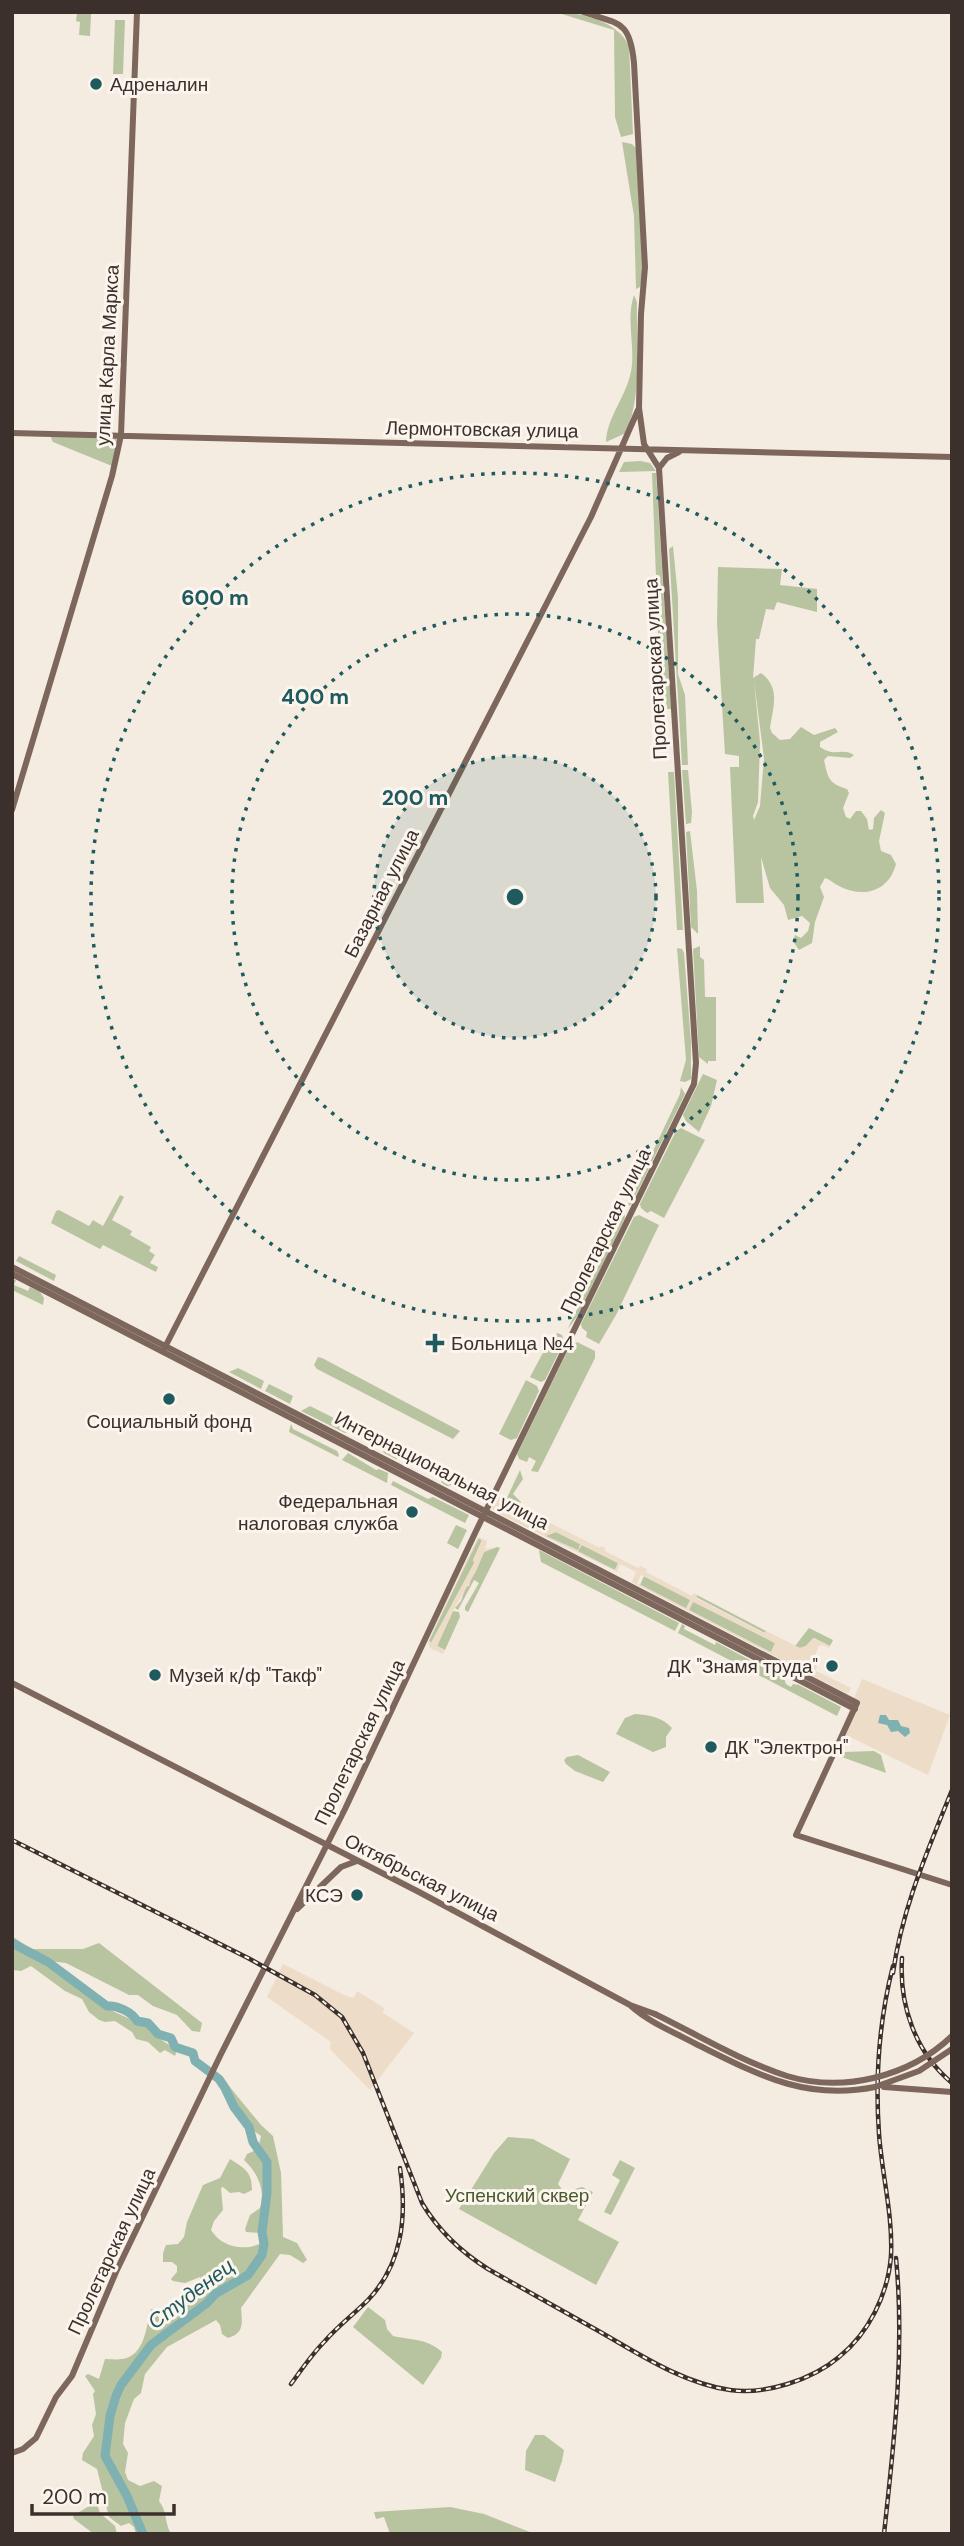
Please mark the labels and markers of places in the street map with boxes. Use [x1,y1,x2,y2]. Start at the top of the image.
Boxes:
place label: Адреналин [110,72,208,97]
marker: Адреналин [88,76,104,92]
centre of rings [503,885,527,909]
place label: Больница №4 [451,1331,574,1356]
marker: Больница №4 [425,1333,445,1353]
marker: Социальный фонд [161,1391,177,1407]
place label: Социальный фонд [87,1409,251,1434]
place label: Федеральная налоговая служба [238,1489,398,1536]
marker: Федеральная налоговая служба [404,1504,420,1520]
place label: ДК "Знамя труда" [667,1654,818,1679]
marker: ДК "Знамя труда" [824,1658,840,1674]
place label: Музей к/ф "Такф" [169,1663,322,1688]
marker: Музей к/ф "Такф" [147,1667,163,1683]
place label: ДК "Электрон" [725,1735,849,1760]
marker: ДК "Электрон" [703,1739,719,1755]
place label: КСЭ [305,1883,343,1908]
marker: КСЭ [349,1887,365,1903]

